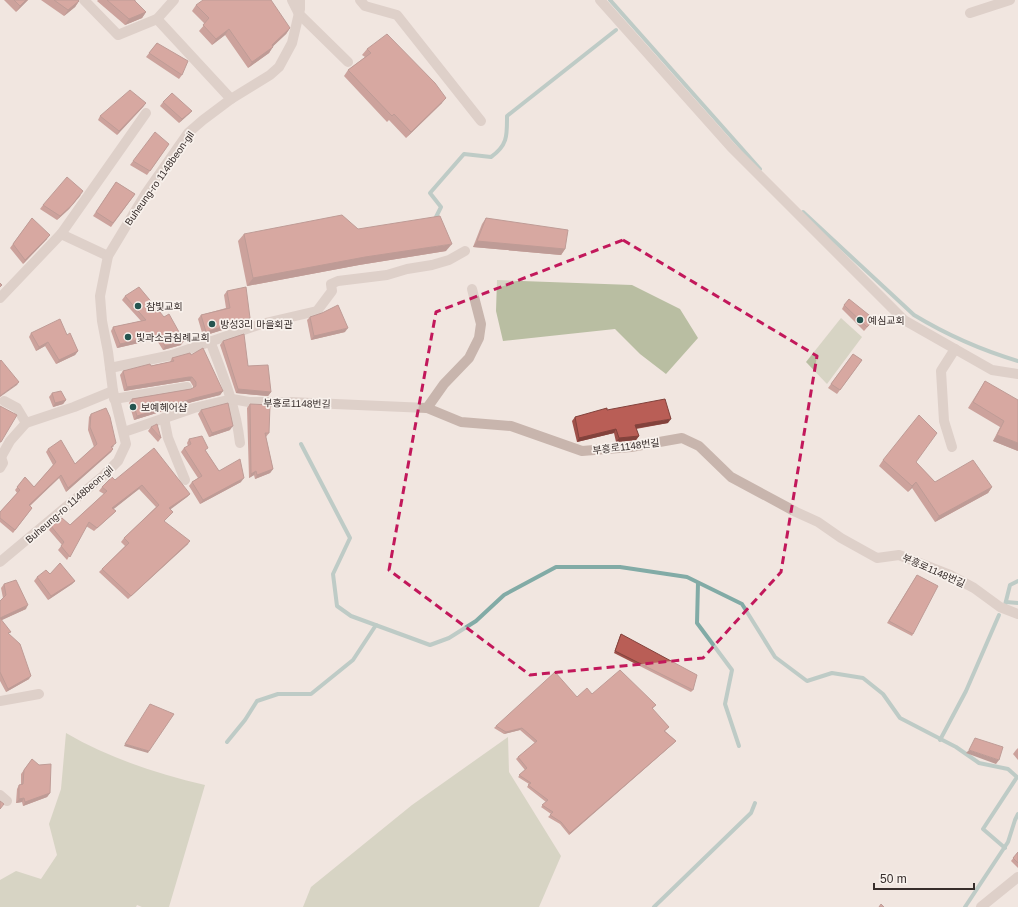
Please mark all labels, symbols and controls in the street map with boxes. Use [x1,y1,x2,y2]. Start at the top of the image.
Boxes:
street label: Buheung-ro 1148beon-gil [123,129,196,227]
marker: 참빛교회 [133,301,143,311]
place label: 참빛교회 [146,301,183,312]
marker: 예심교회 [855,315,865,325]
place label: 예심교회 [868,315,905,326]
marker: 방성3리 마을회관 [207,319,217,329]
place label: 방성3리 마을회관 [220,319,294,330]
marker: 빛과소금침례교회 [123,332,133,342]
place label: 빛과소금침례교회 [136,332,210,343]
street label: 부흥로1148번길 [263,397,331,410]
marker: 보예헤어샵 [128,402,138,412]
place label: 보예헤어샵 [141,402,188,413]
street label: 부흥로1148번길 [592,437,660,456]
street label: Buheung-ro 1148beon-gil [23,463,115,545]
street label: 부흥로1148번길 [901,552,967,589]
scale bar [874,865,974,891]
text: 50 m [880,872,907,886]

